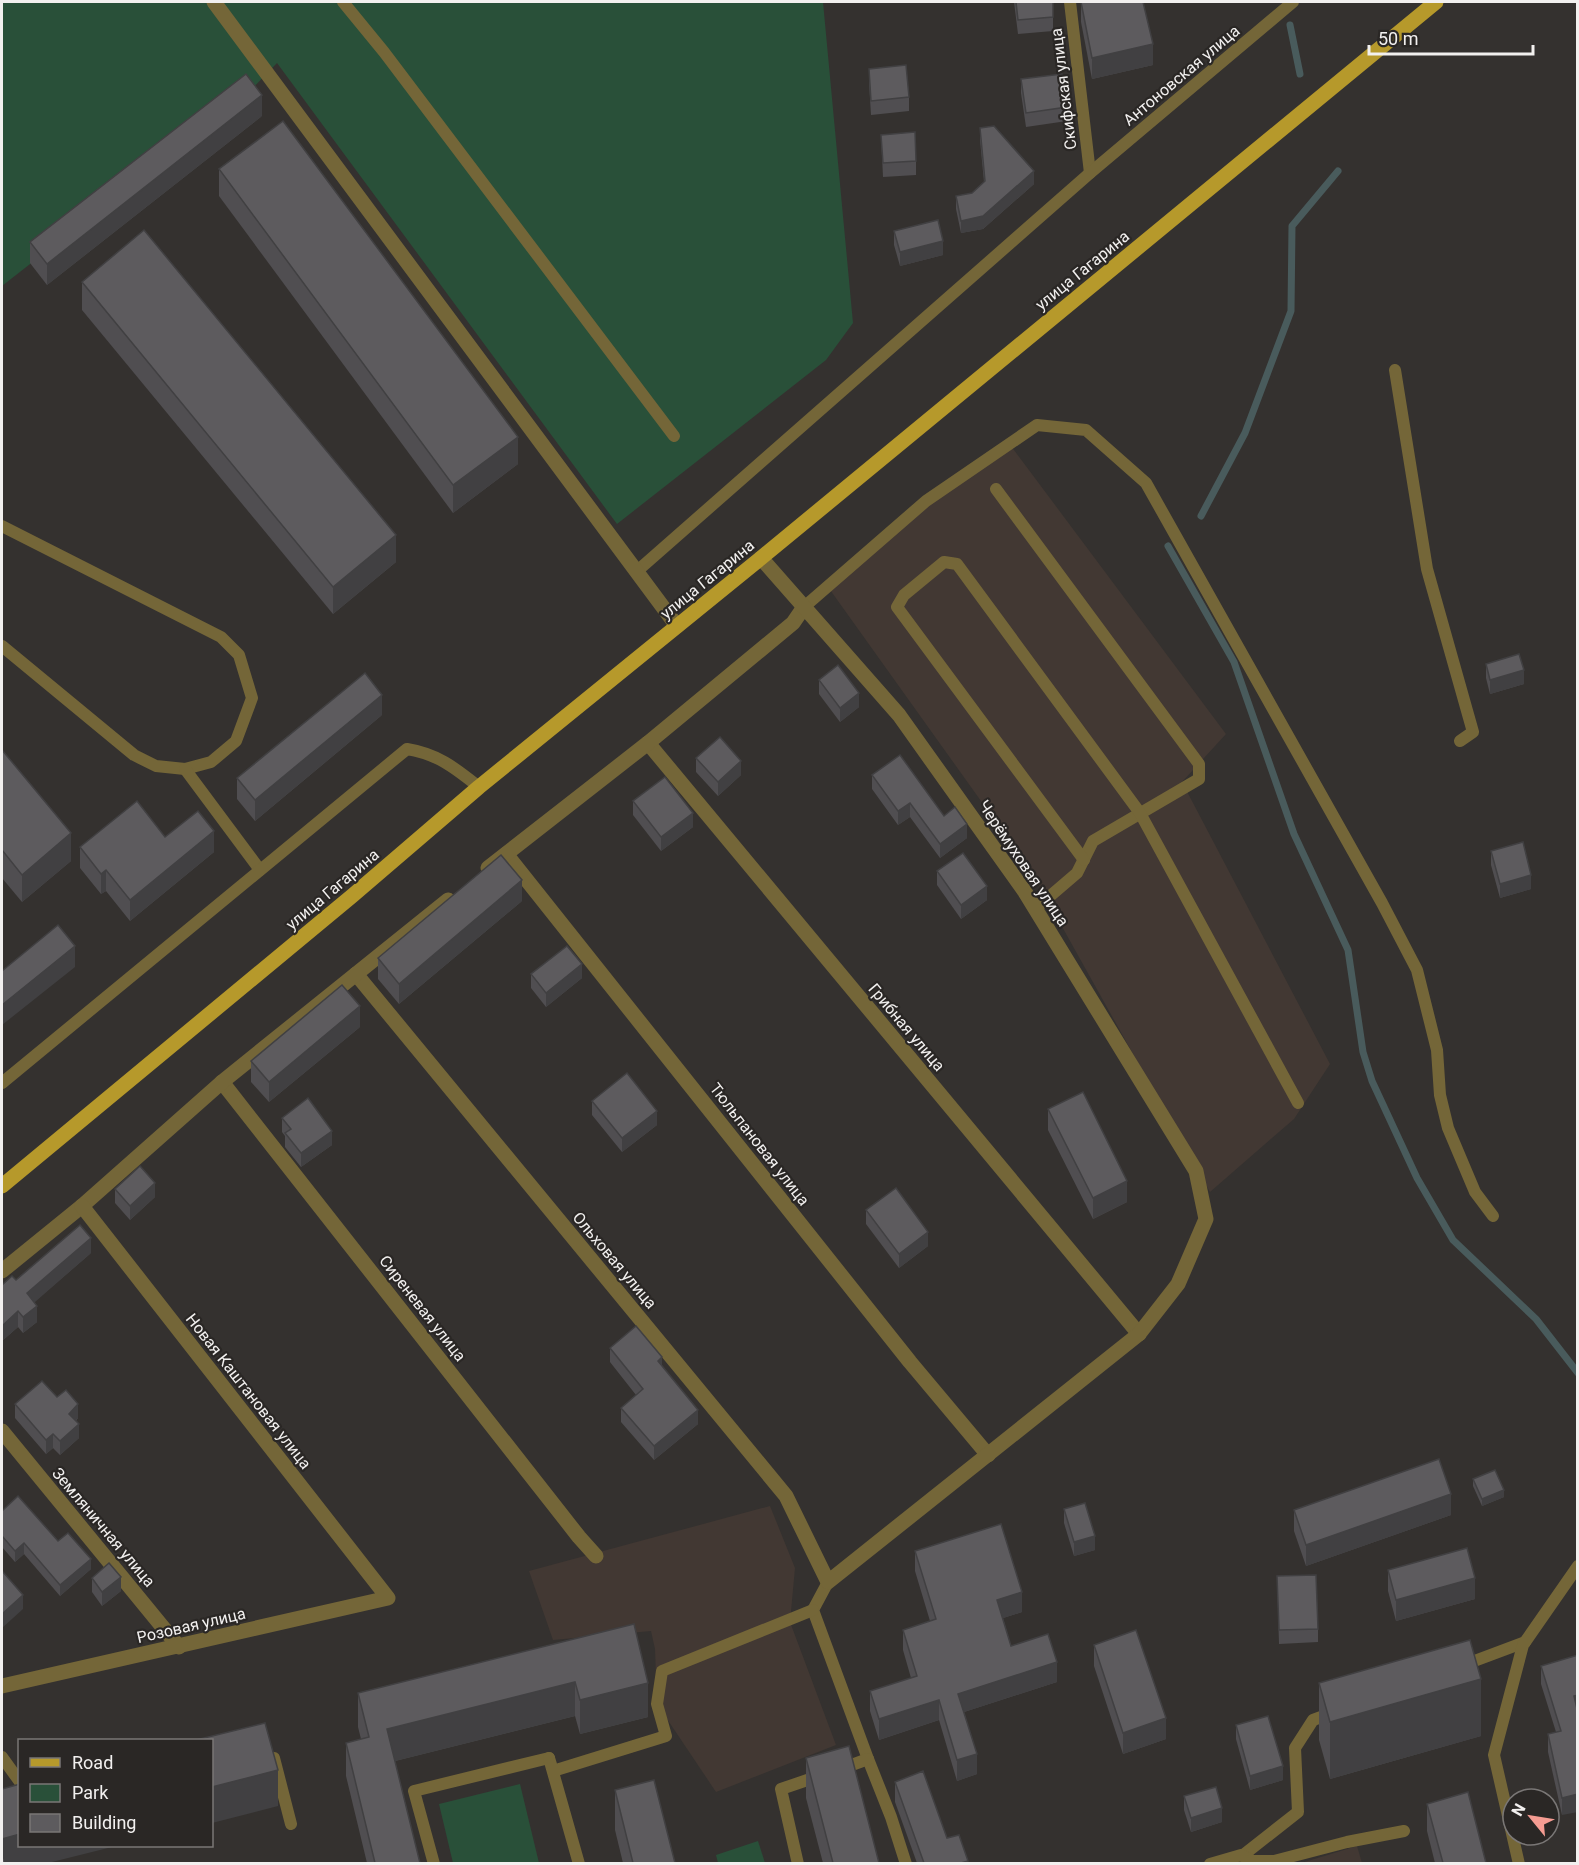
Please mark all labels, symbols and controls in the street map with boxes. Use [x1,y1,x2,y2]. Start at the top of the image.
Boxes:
scale bar [1369,18,1532,56]
street label: Антоновская улица [1119,21,1243,130]
street label: Скифская улица [1047,27,1080,151]
text: 50 m [1378,28,1418,49]
street label: улица Гагарина [1031,227,1133,314]
street label: улица Гагарина [656,536,758,623]
street label: Черёмуховая улица [974,797,1073,930]
street label: улица Гагарина [282,845,383,934]
street label: Грибная улица [864,980,949,1075]
street label: Тюльпановая улица [706,1079,813,1209]
street label: Ольховая улица [569,1208,661,1313]
street label: Сиреневая улица [375,1251,470,1365]
street label: Новая Каштановая улица [182,1310,315,1473]
street label: Земляничная улица [48,1464,159,1591]
street label: Розовая улица [135,1604,247,1647]
legend [18,1739,213,1847]
text: Road [72,1752,113,1773]
text: Park [72,1782,109,1803]
north arrow [1501,1787,1561,1847]
text: N [1507,1800,1529,1819]
text: Building [72,1812,136,1833]

